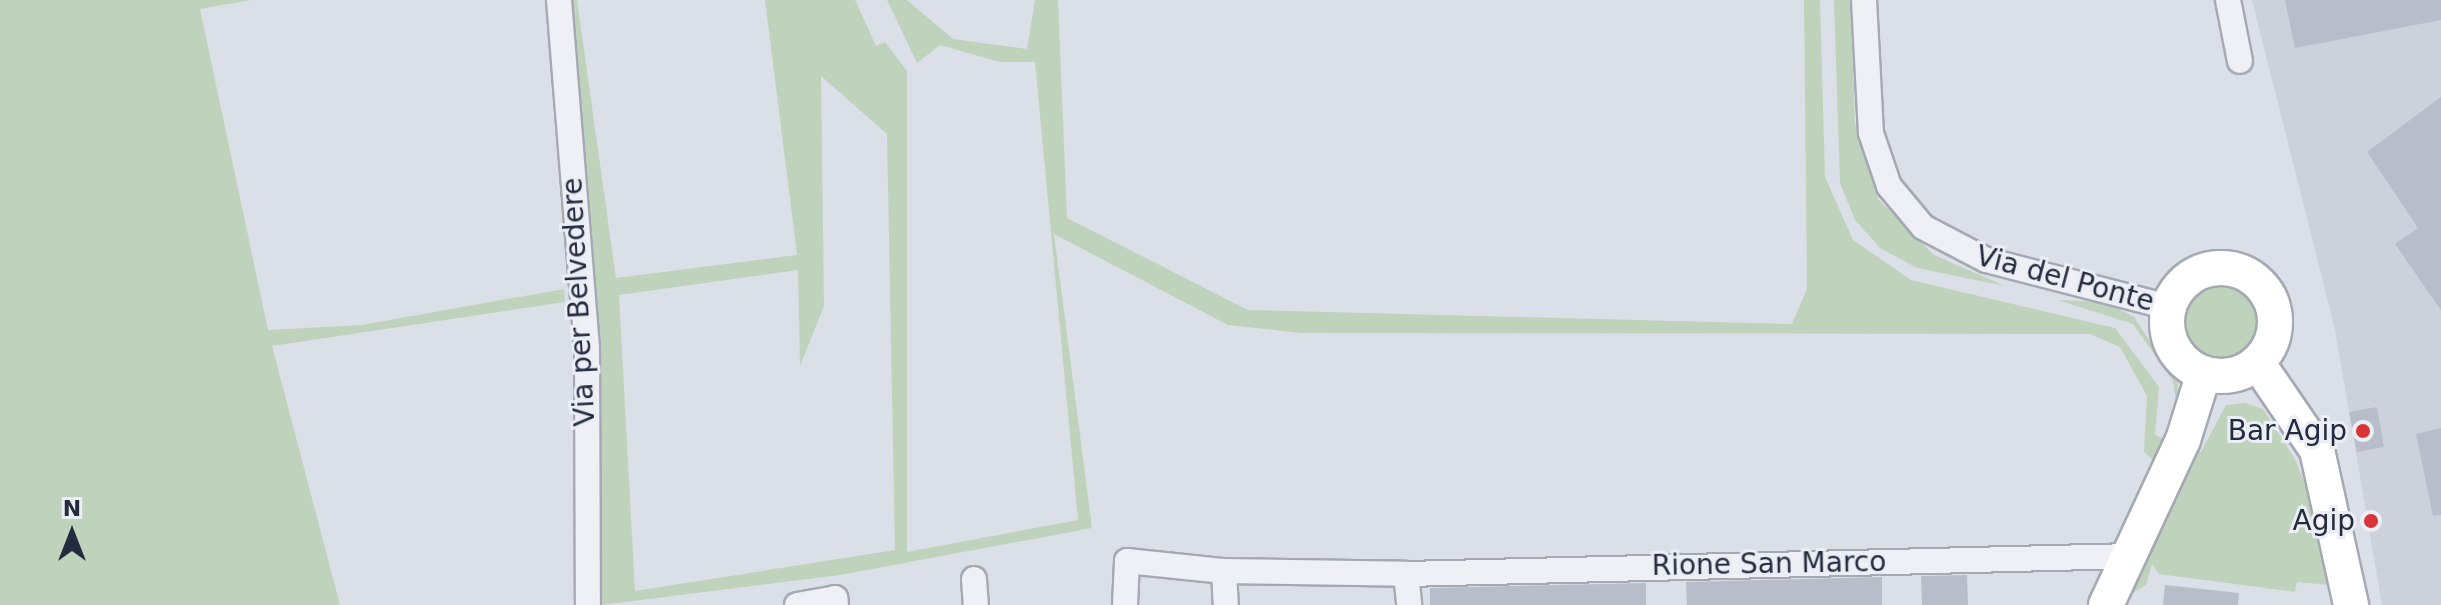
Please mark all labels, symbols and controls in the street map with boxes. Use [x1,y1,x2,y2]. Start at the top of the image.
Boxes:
street label: Via per Belvedere [556,177,602,427]
street label: Via del Ponte [1972,239,2158,319]
place label: Bar Agip [2228,414,2347,448]
marker: Bar Agip [2354,422,2372,440]
north arrow [32,493,112,573]
text: N [63,496,81,521]
place label: Agip [2293,504,2355,538]
marker: Agip [2362,512,2380,530]
street label: Rione San Marco [1651,545,1887,583]

